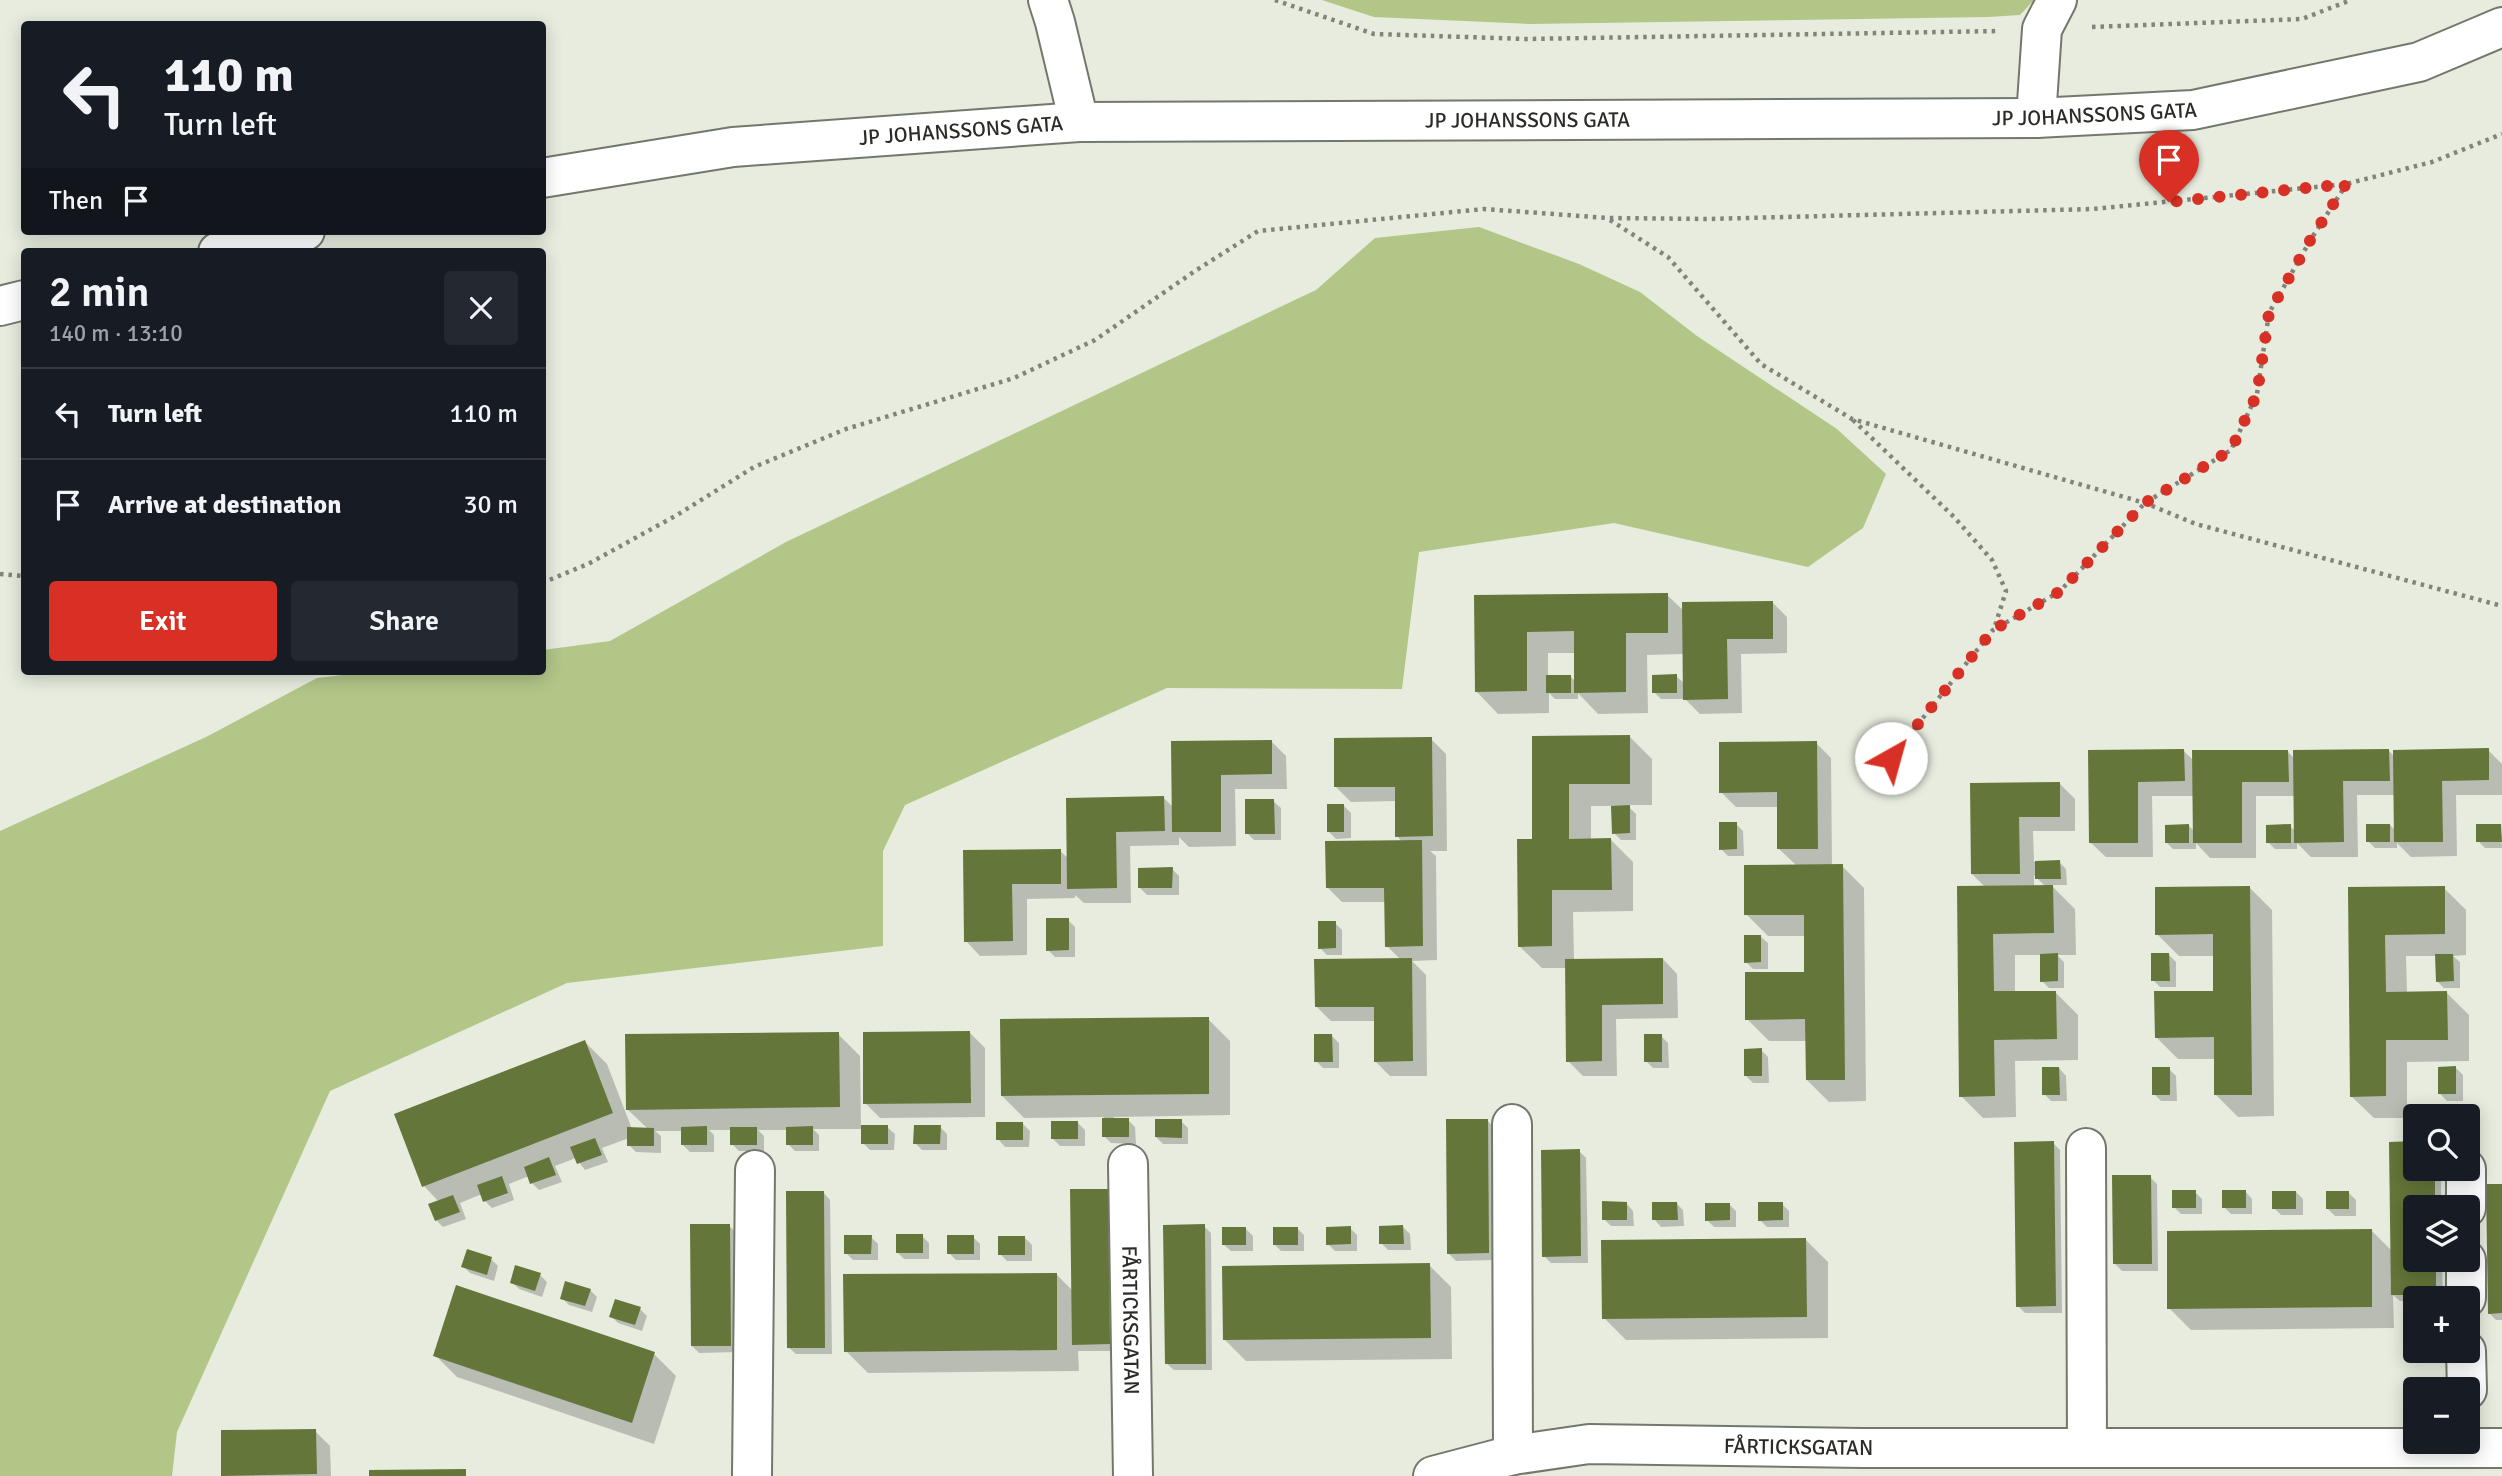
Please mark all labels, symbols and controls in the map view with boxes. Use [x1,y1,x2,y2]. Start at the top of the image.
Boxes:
text: 110 m [164,45,294,105]
icon: left [49,49,140,140]
street label: JP JOHANSSONS GATA [1992,97,2198,131]
text: Turn left [164,105,277,144]
street label: JP JOHANSSONS GATA [1425,107,1630,134]
street label: JP JOHANSSONS GATA [858,110,1064,151]
pin [2139,130,2199,202]
icon: arrive [2150,141,2188,179]
icon: arrive [117,182,155,220]
text: Then [49,185,103,217]
text: 2 min [49,267,150,318]
button: close [444,271,518,345]
text: 140 m · 13:10 [49,319,183,348]
icon: left [49,395,87,433]
text: Turn left [108,398,202,430]
text: 110 m [449,398,518,430]
icon: arrive [49,486,87,524]
text: Arrive at destination [108,489,341,521]
text: 30 m [463,489,518,521]
button: Exit [49,581,277,661]
button: Share [291,581,518,661]
position arrow [1854,721,1928,795]
map controls [2403,1104,2480,1454]
button: search [2403,1104,2480,1181]
button: layers [2403,1195,2480,1272]
street label: FÅRTICKSGATAN [1116,1245,1145,1395]
button: + [2403,1286,2480,1363]
button: − [2403,1377,2480,1454]
street label: FÅRTICKSGATAN [1724,1432,1873,1461]

